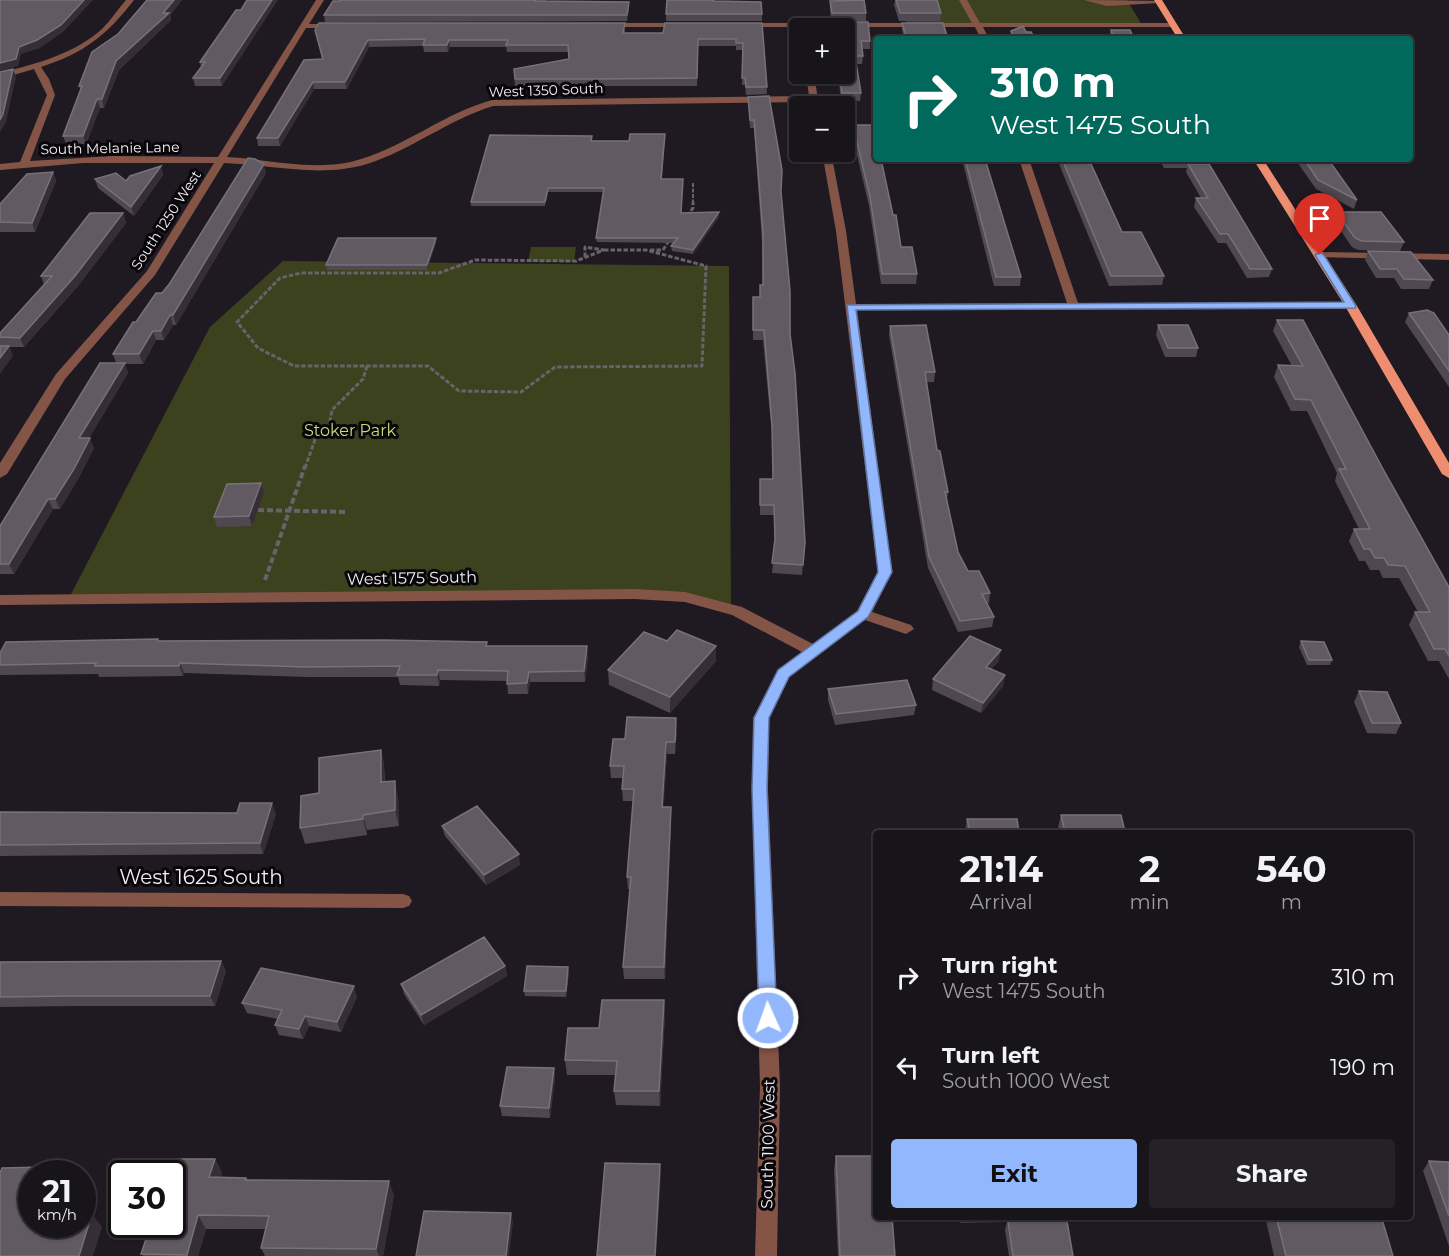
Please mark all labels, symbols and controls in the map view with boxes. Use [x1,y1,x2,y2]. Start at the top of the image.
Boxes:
map controls [789,18,855,162]
button: + [789,18,855,84]
text: 310 m [990,56,1116,108]
icon: right [891,60,969,138]
street label: West 1350 South [488,79,604,101]
button: − [789,96,855,162]
text: West 1475 South [990,108,1211,141]
street label: South Melanie Lane [40,138,180,158]
street label: South 1250 West [127,167,205,273]
pin [1294,193,1345,255]
icon: arrive [1303,202,1336,235]
park label: Stoker Park [304,421,396,440]
street label: West 1575 South [347,567,477,589]
text: 21:14 [959,847,1043,891]
text: 2 [1139,847,1160,891]
text: 540 [1256,847,1327,891]
street label: West 1625 South [119,865,283,889]
text: Arrival [970,890,1033,914]
text: min [1129,890,1170,914]
text: m [1281,890,1302,914]
text: Turn right [942,952,1057,979]
icon: right [891,961,924,994]
text: 310 m [1331,964,1395,991]
text: West 1475 South [942,979,1106,1003]
position arrow [736,986,800,1050]
text: Turn left [942,1042,1040,1069]
icon: left [891,1051,924,1084]
text: 190 m [1330,1054,1395,1081]
text: South 1000 West [942,1069,1110,1093]
street label: South 1100 West [757,1078,779,1209]
button: Exit [891,1139,1137,1208]
button: Share [1149,1139,1395,1208]
speed limit sign: 30 [108,1160,186,1238]
text: 21 [42,1173,72,1210]
text: km/h [37,1205,77,1224]

